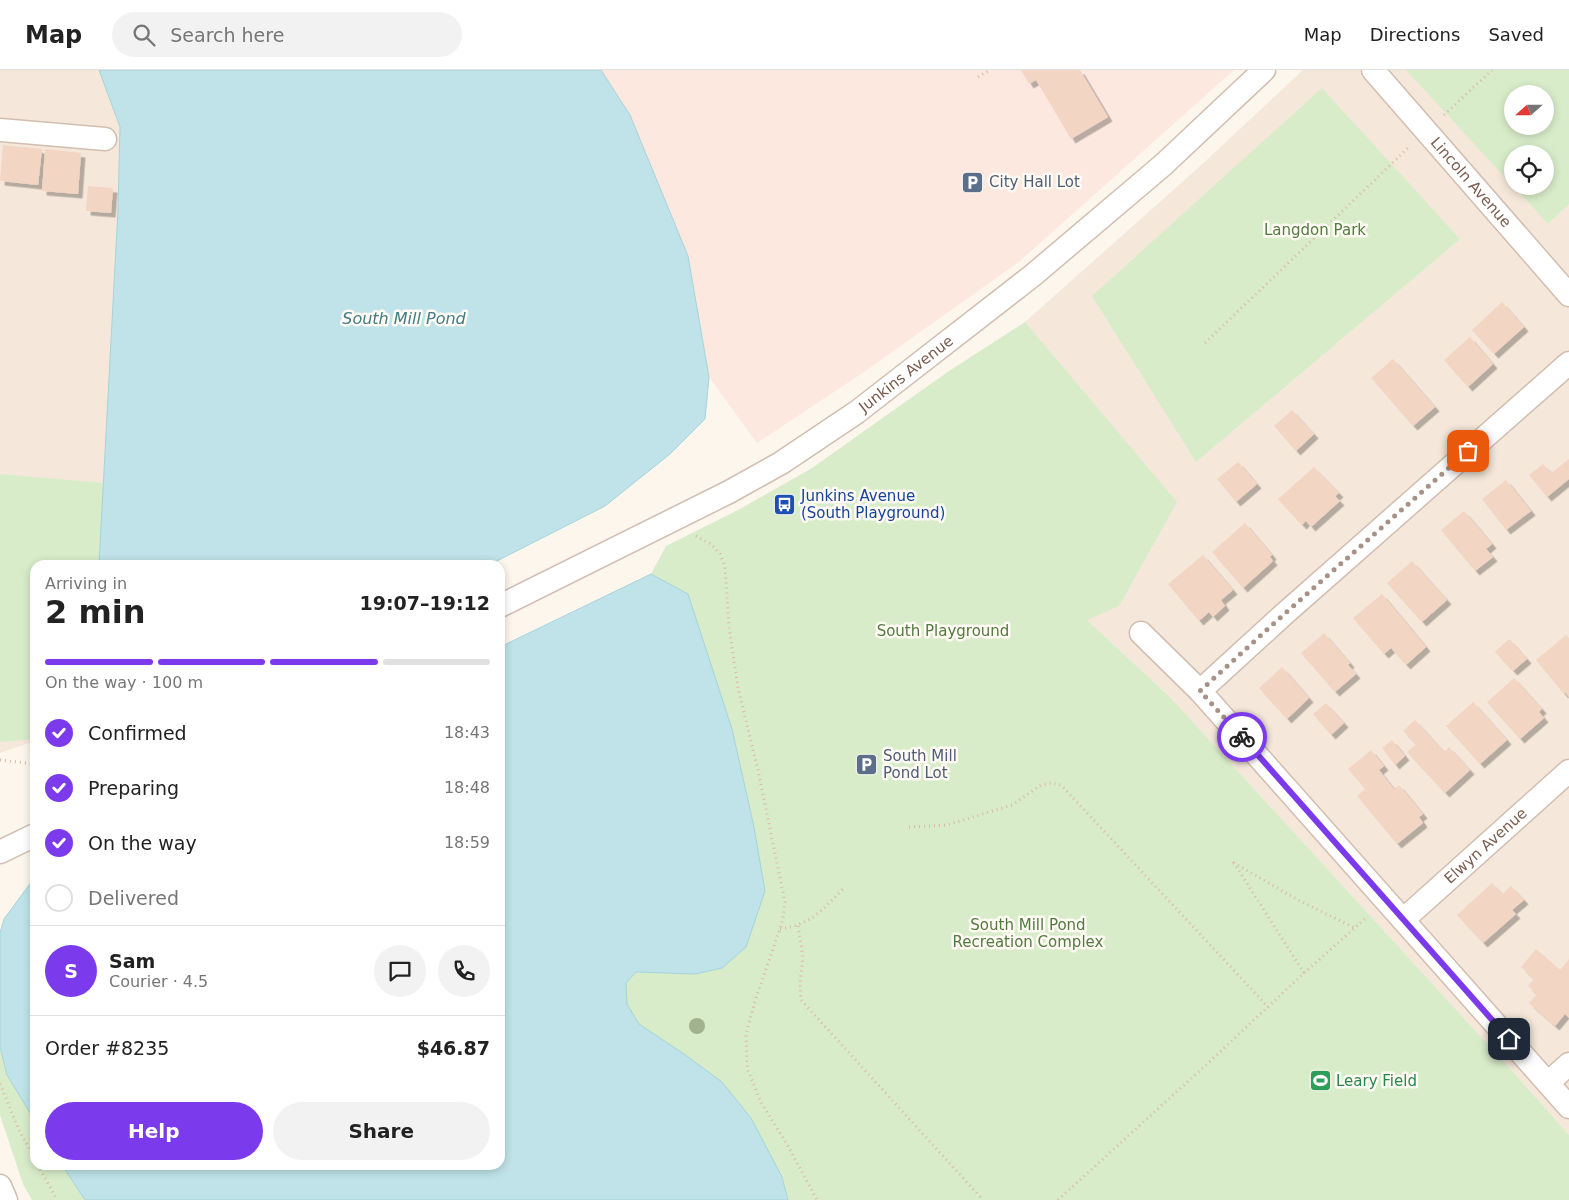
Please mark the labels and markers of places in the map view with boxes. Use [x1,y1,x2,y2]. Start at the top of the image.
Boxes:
parking icon: City Hall Lot [961,170,985,194]
place label: City Hall Lot [989,173,1080,191]
pin [1447,430,1489,472]
place label: Junkins Avenue (South Playground) [800,487,945,522]
bus stop icon: Junkins Avenue (South Playground) [773,493,797,517]
place label: South Mill Pond Lot [883,747,957,782]
parking icon: South Mill Pond Lot [855,753,879,777]
pin [1488,1018,1530,1060]
sports icon: Leary Field [1308,1069,1332,1093]
place label: Leary Field [1336,1072,1417,1090]

